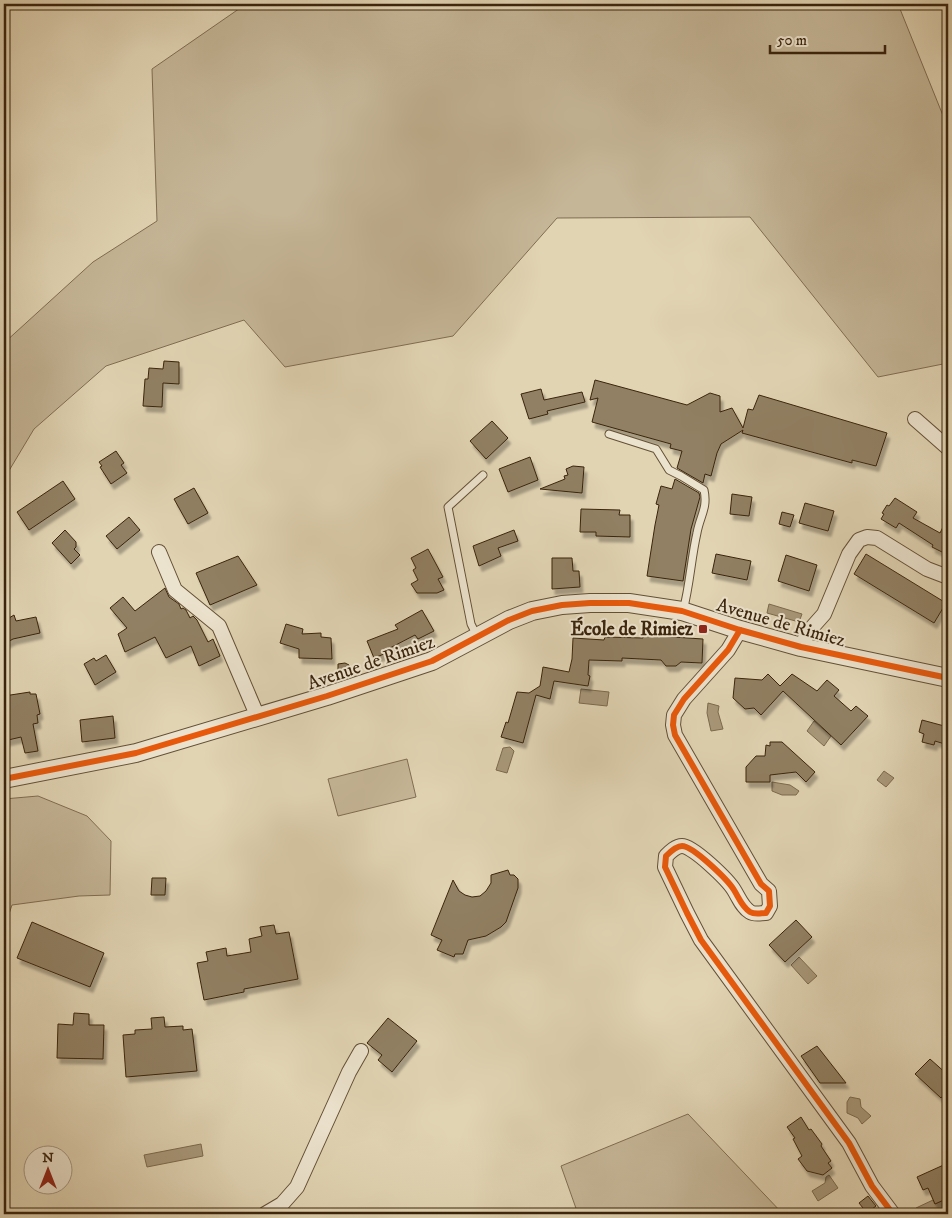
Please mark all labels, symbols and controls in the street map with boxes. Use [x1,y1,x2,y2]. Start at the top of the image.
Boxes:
scale bar [770,22,884,54]
text: 50 m [777,31,807,50]
street label: Avenue de Rimiez [714,594,848,652]
place label: École de Rimiez [570,616,694,641]
marker: École de Rimiez [697,623,709,635]
street label: Avenue de Rimiez [304,630,438,696]
north arrow [22,1146,72,1196]
text: N [42,1149,54,1167]

